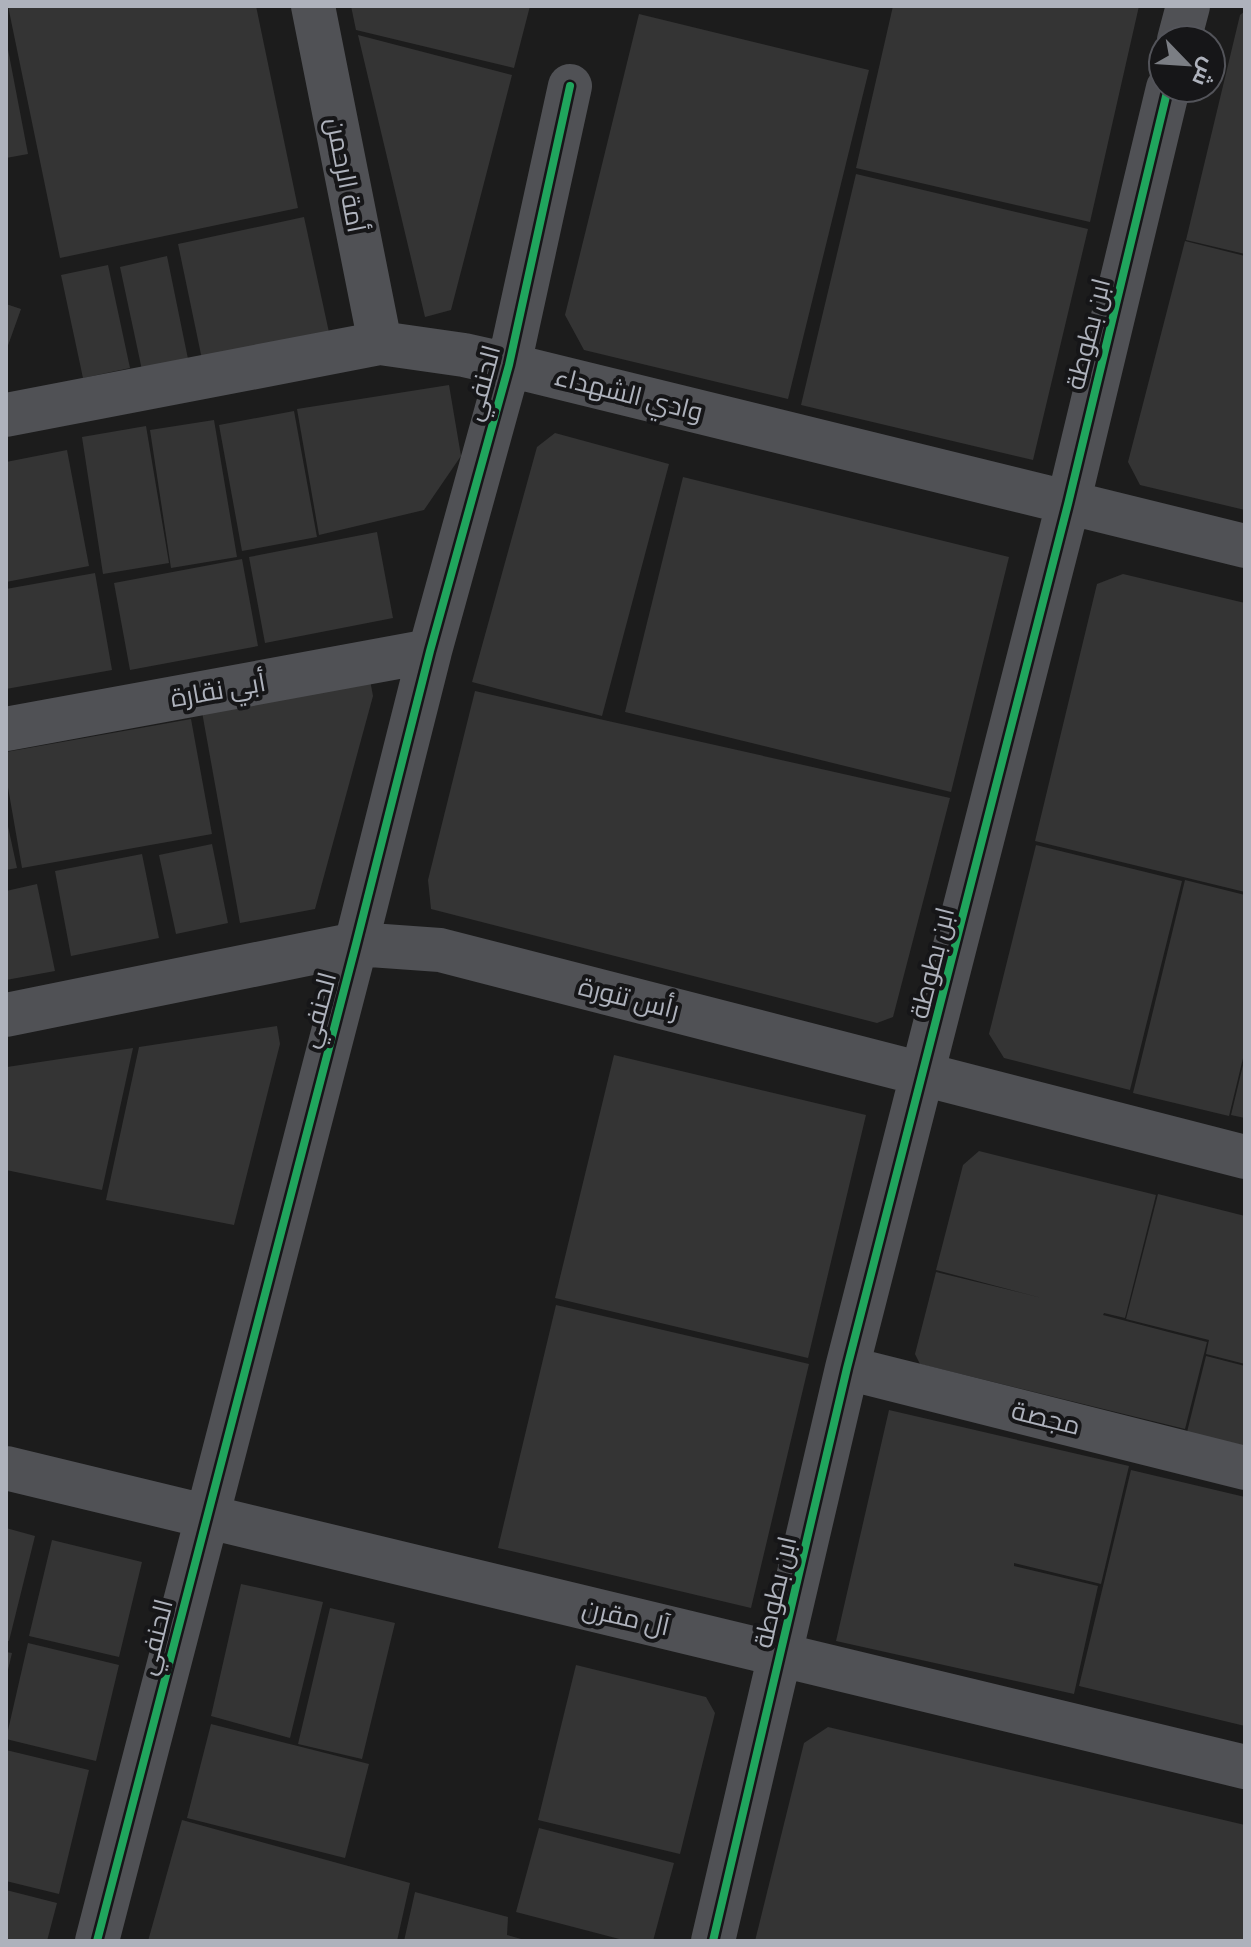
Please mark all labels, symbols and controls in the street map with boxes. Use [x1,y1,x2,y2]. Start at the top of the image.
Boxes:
north arrow [1147,24,1227,104]
text: ش [1186,54,1223,91]
street label: أمة الرحمن [319,114,374,235]
street label: ابن بطوطة [1059,275,1117,393]
street label: الحنفي [457,342,512,426]
street label: وادي الشهداء [551,360,706,432]
street label: أبي نقارة [168,665,269,719]
street label: ابن بطوطة [903,904,961,1022]
street label: الحنفي [293,969,348,1053]
street label: رأس تنورة [575,969,683,1026]
street label: مجصة [1008,1394,1084,1442]
street label: ابن بطوطة [747,1533,803,1651]
street label: آل مقرن [579,1591,673,1643]
street label: الحنفي [130,1596,185,1679]

